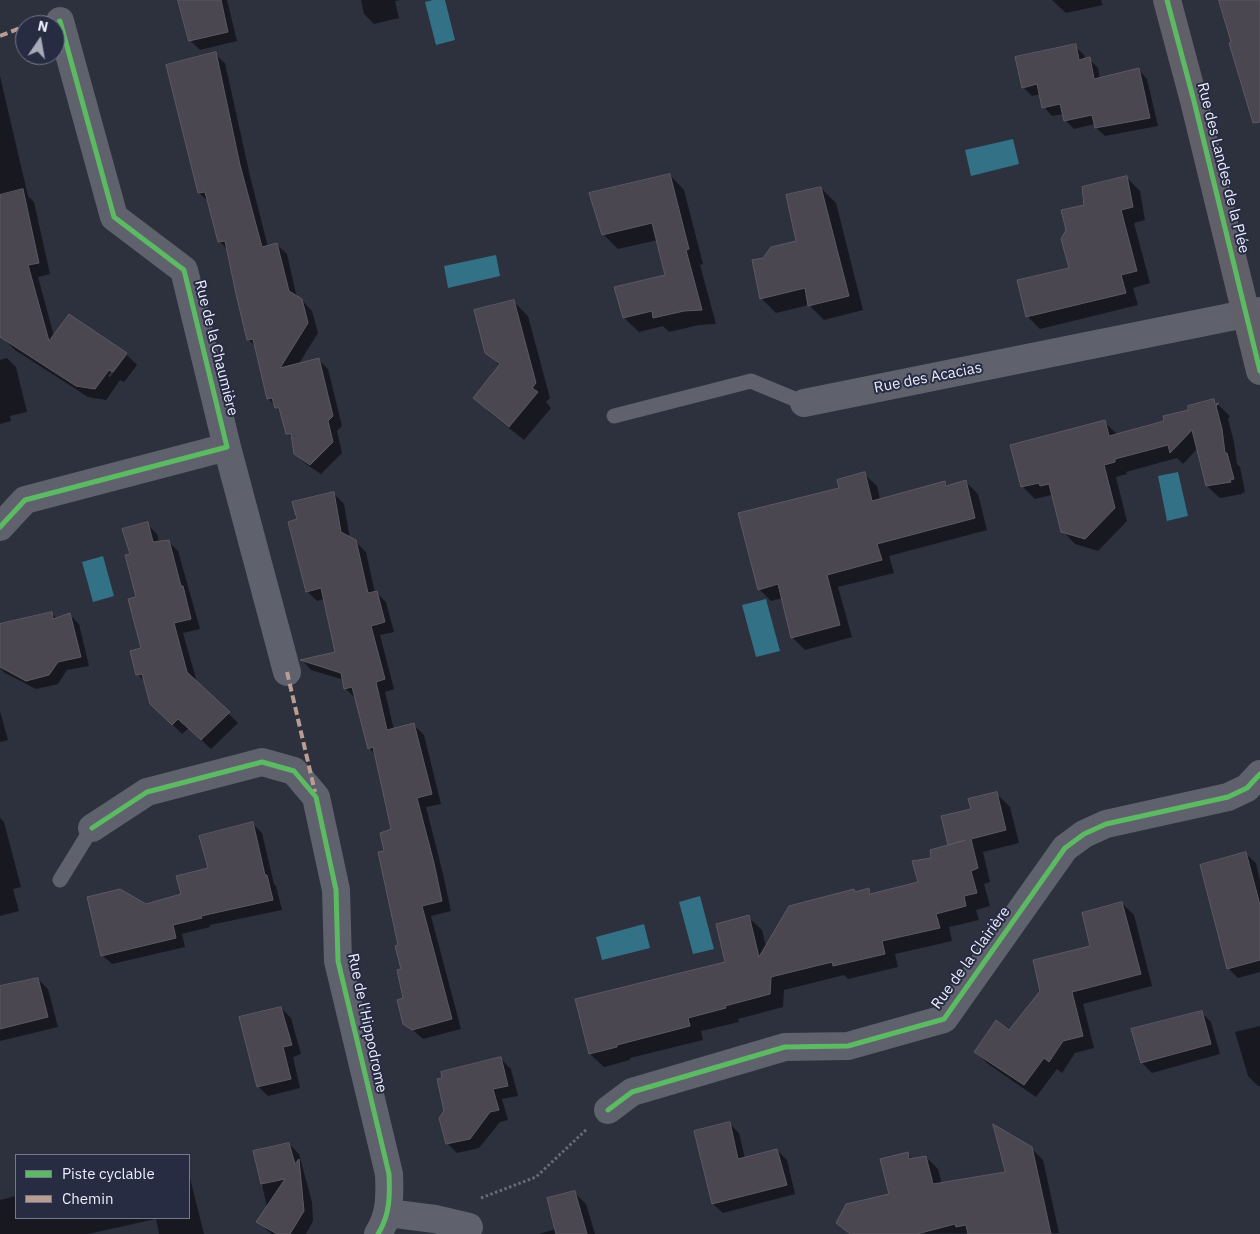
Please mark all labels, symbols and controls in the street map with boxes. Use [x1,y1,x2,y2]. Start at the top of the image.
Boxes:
north arrow [15,15,65,65]
text: N [36,16,50,36]
street label: Rue des Landes de la Plée [1193,81,1253,255]
street label: Rue de la Chaumière [190,278,242,418]
street label: Rue des Acacias [873,359,983,397]
street label: Rue de la Clairière [928,903,1014,1013]
street label: Rue de l'Hippodrome [343,952,391,1094]
legend [15,1154,190,1219]
text: Piste cyclable [62,1164,155,1183]
text: Chemin [62,1189,113,1208]

